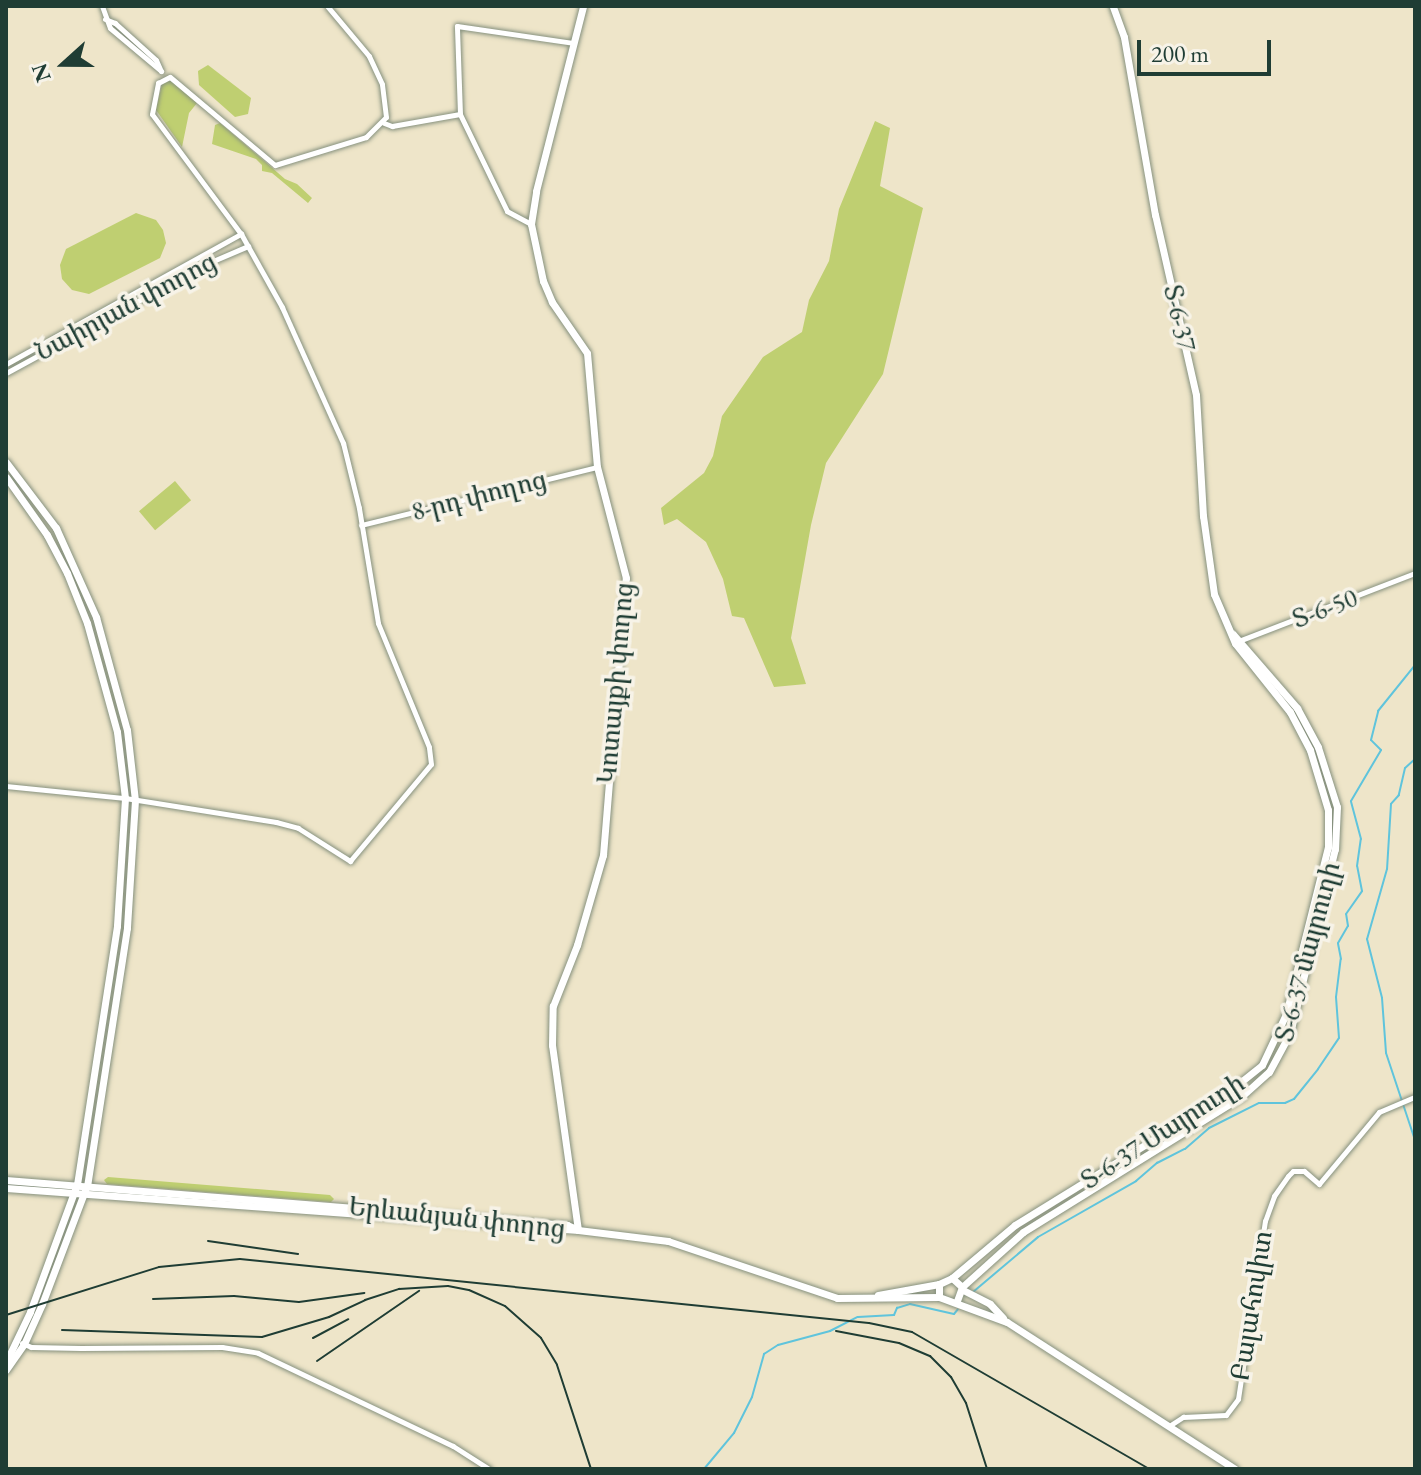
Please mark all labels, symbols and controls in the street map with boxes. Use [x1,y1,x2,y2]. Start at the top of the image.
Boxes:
north arrow [24,24,104,104]
scale bar [1141,24,1275,74]
text: 200 m [1151,38,1209,69]
text: N [24,59,58,86]
street label: Նաիրյան փողոց [30,246,222,368]
street label: Տ-6-37 [1156,282,1202,354]
street label: 8-րդ փողոց [408,464,550,528]
street label: Կոտայքի փողոց [592,581,640,785]
street label: Տ-6-50 [1288,582,1362,636]
street label: Տ-6-37 մայրուղի [1269,859,1347,1045]
street label: Տ-6-37 Մայրուղի [1075,1068,1251,1196]
street label: Երևանյան փողոց [347,1191,567,1245]
street label: Բալահովիտ [1225,1229,1279,1383]

